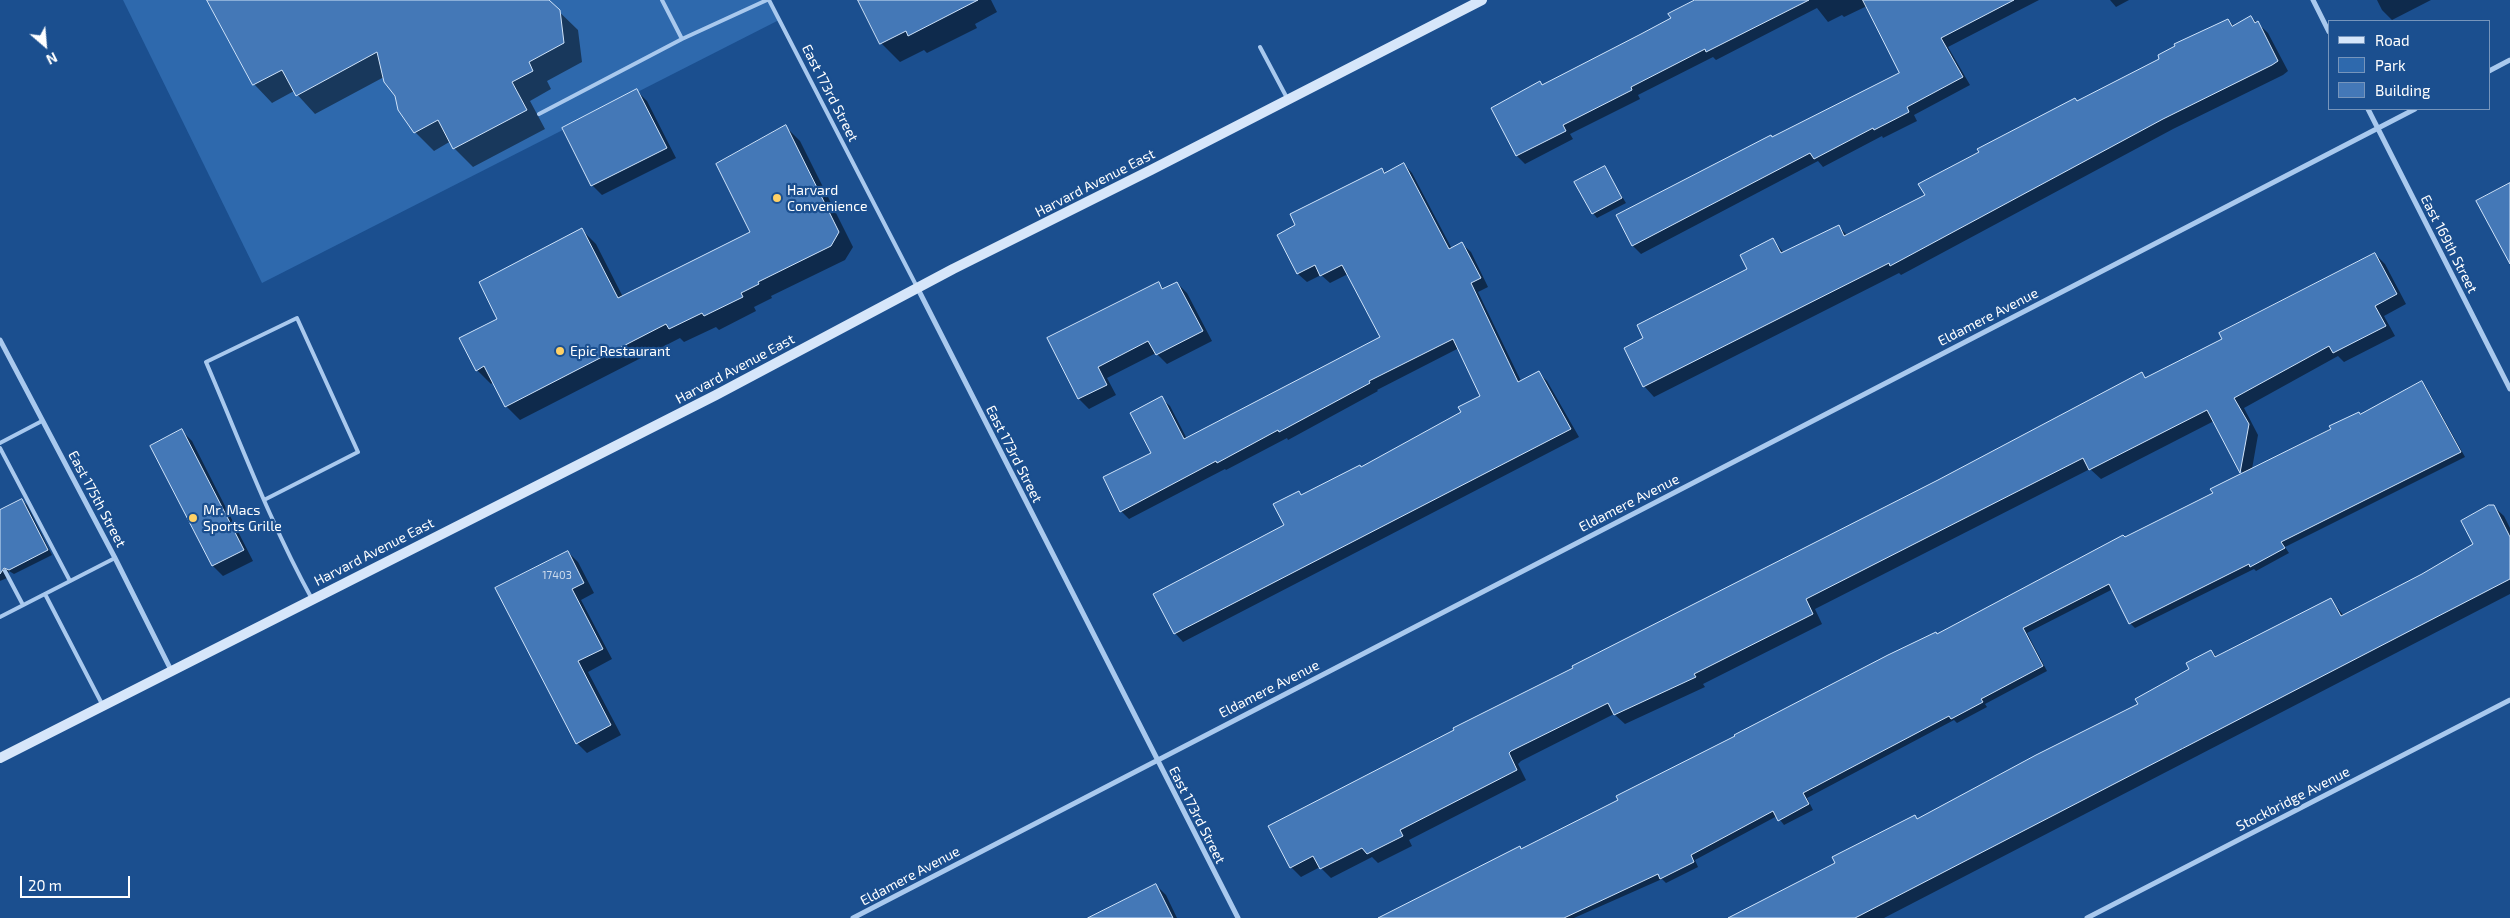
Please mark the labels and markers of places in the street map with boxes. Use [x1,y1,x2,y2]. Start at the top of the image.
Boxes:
place label: Harvard Convenience [787,182,867,214]
marker: Harvard Convenience [771,192,783,204]
place label: Epic Restaurant [570,343,670,359]
marker: Epic Restaurant [554,345,566,357]
place label: Mr. Macs Sports Grille [203,502,282,534]
marker: Mr. Macs Sports Grille [187,512,199,524]

